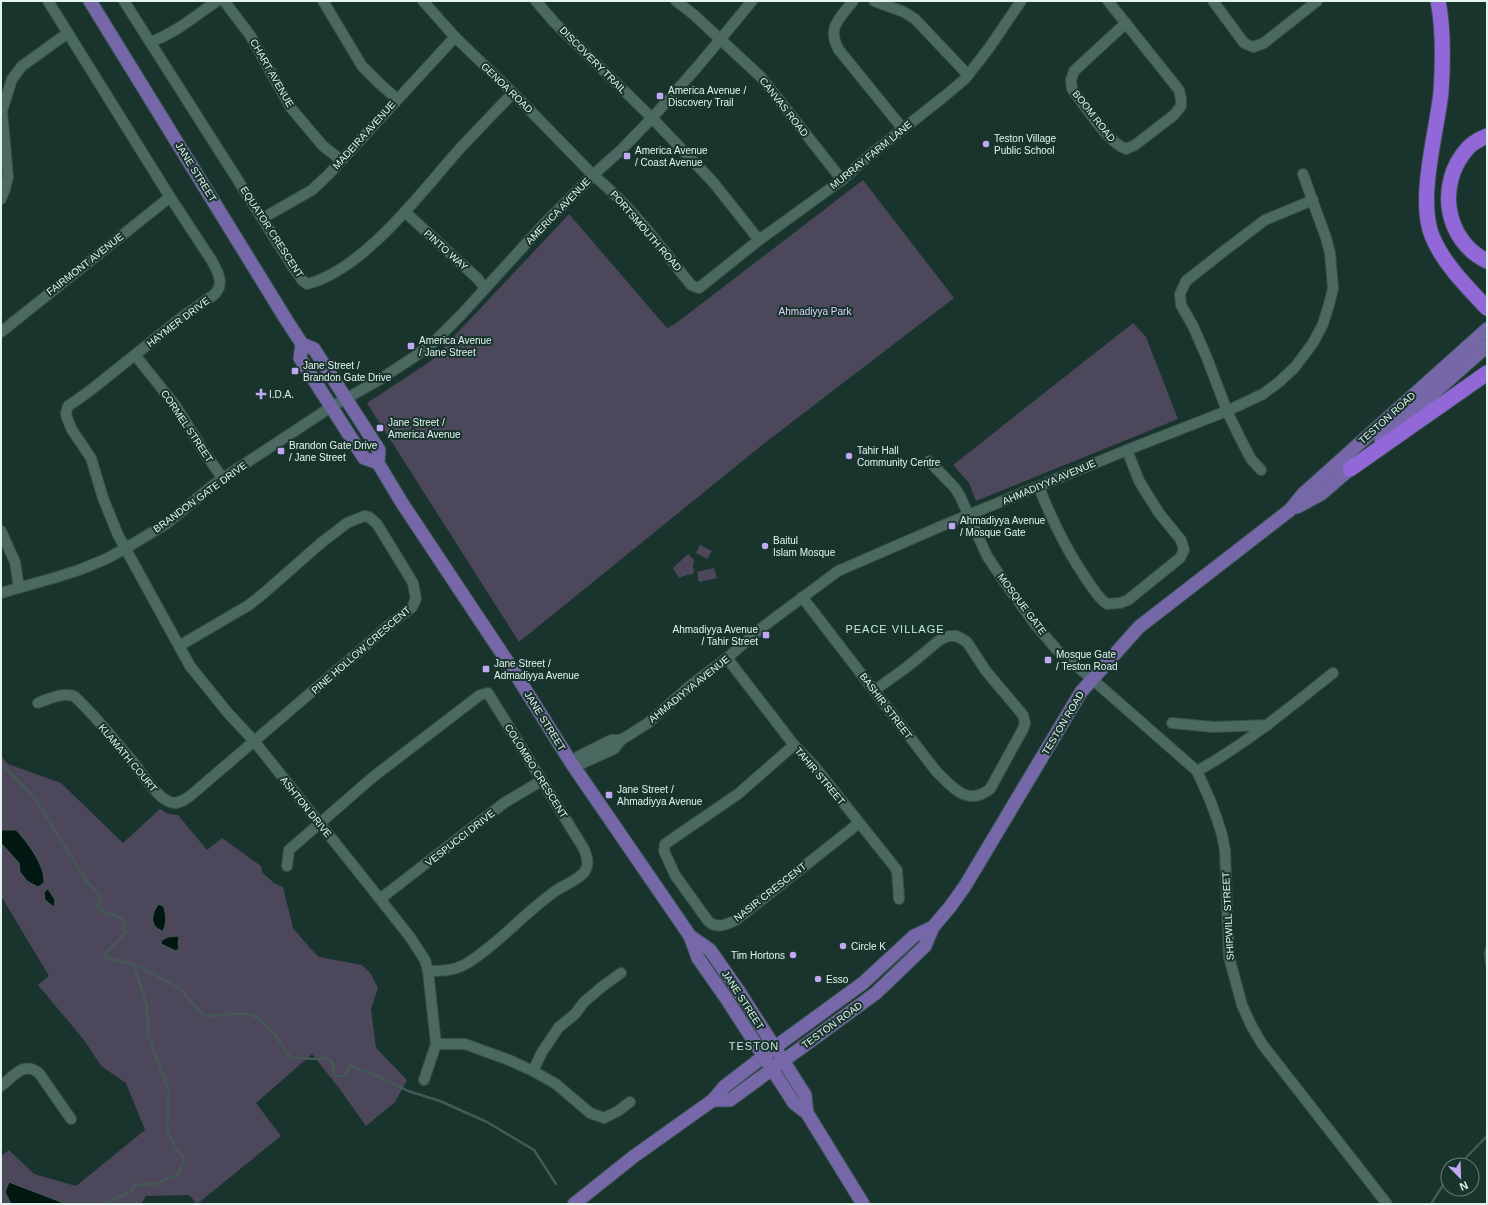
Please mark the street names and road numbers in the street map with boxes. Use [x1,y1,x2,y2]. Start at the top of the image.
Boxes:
street label: DISCOVERY TRAIL [557,24,629,96]
street label: CHART AVENUE [248,37,296,109]
street label: GENOA ROAD [479,61,535,115]
street label: CANVAS ROAD [757,75,811,139]
street label: BOOM ROAD [1071,88,1117,144]
street label: MADEIRA AVENUE [331,99,398,171]
street label: MURRAY FARM LANE [828,118,914,191]
street label: JANE STREET [173,140,219,204]
street label: AMERICA AVENUE [524,175,593,246]
street label: EQUATOR CRESCENT [238,184,306,280]
street label: PORTSMOUTH ROAD [608,189,684,273]
street label: PINTO WAY [422,228,470,273]
street label: FAIRMONT AVENUE [45,230,126,297]
street label: HAYMER DRIVE [145,295,212,349]
street label: CORMEL STREET [159,388,215,464]
street label: TESTON ROAD [1357,390,1417,446]
street label: AHMADIYYA AVENUE [1001,457,1098,507]
street label: BRANDON GATE DRIVE [151,459,249,535]
street label: MOSQUE GATE [995,571,1049,637]
street label: PINE HOLLOW CRESCENT [309,604,413,696]
street label: AHMADIYYA AVENUE [647,653,732,725]
street label: BASHIR STREET [858,671,914,741]
street label: JANE STREET [522,689,568,753]
street label: TESTON ROAD [1040,689,1086,757]
street label: KLAMATH COURT [97,722,159,794]
street label: COLOMBO CRESCENT [502,722,570,820]
street label: TAHIR STREET [793,745,847,807]
street label: ASHTON DRIVE [278,774,334,840]
street label: VESPUCCI DRIVE [423,807,497,868]
street label: NASIR CRESCENT [732,860,808,924]
street label: SHIPWILL STREET [1220,871,1236,961]
street label: JANE STREET [720,969,766,1031]
street label: TESTON ROAD [800,999,864,1051]

